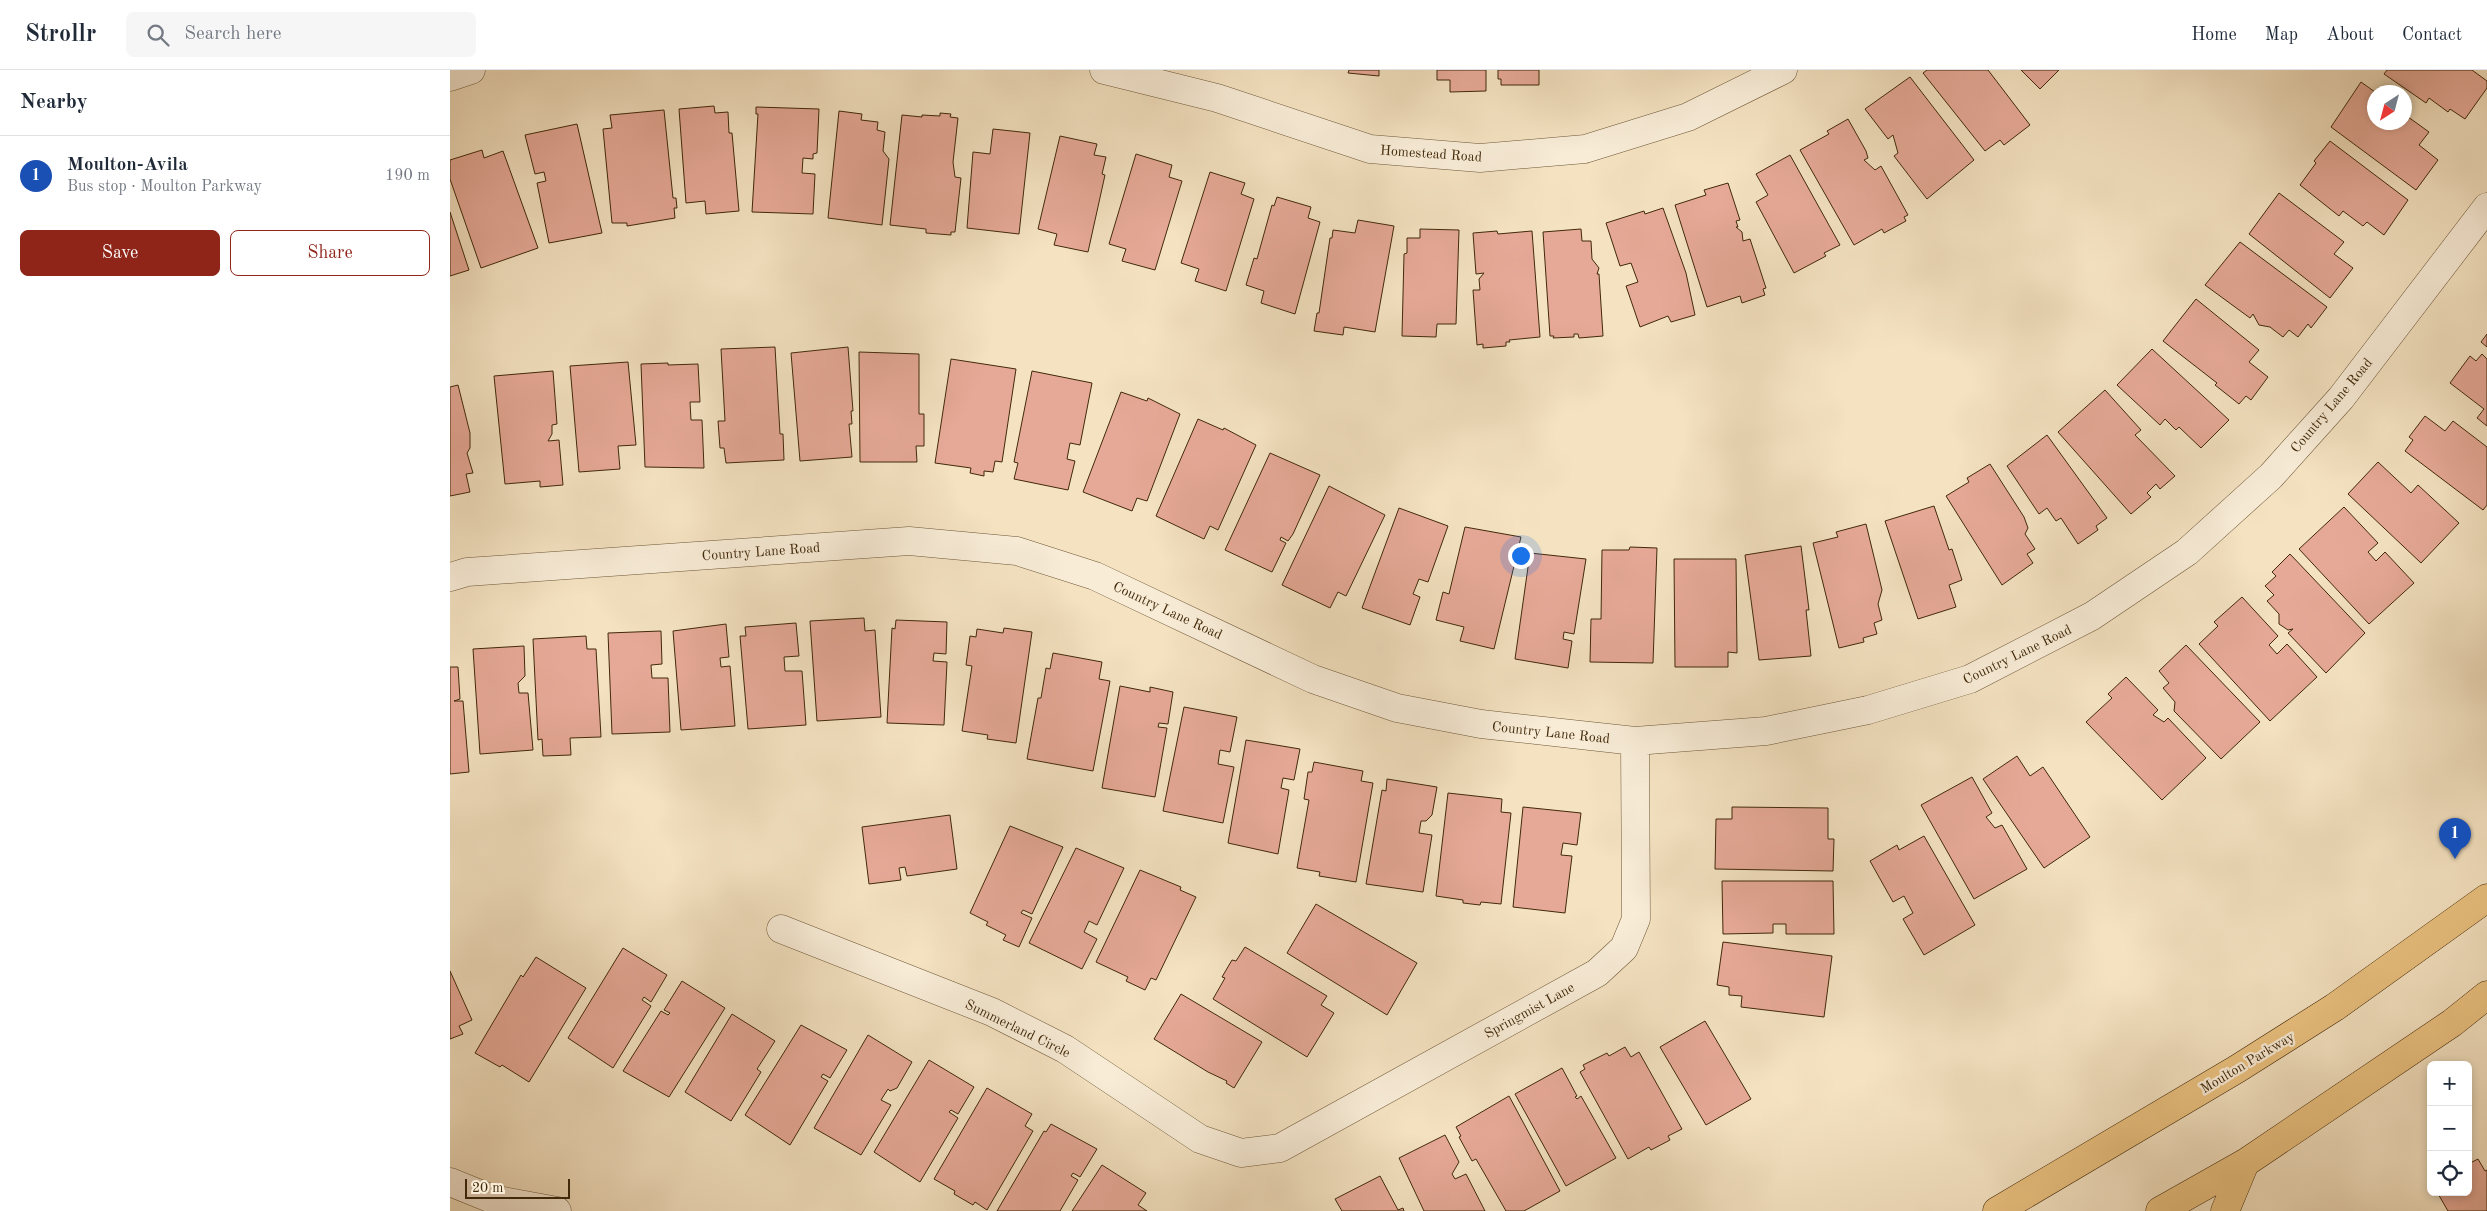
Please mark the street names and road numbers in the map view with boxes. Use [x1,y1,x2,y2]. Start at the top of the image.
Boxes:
street label: Homestead Road [1379,143,1482,165]
street label: Country Lane Road [2288,356,2375,456]
street label: Country Lane Road [701,541,821,563]
street label: Country Lane Road [1111,579,1224,642]
street label: Country Lane Road [1961,623,2074,687]
street label: Country Lane Road [1491,720,1611,746]
street label: Springmist Lane [1482,980,1577,1041]
street label: Summerland Circle [963,997,1072,1060]
street label: Moulton Parkway [2198,1029,2297,1096]

